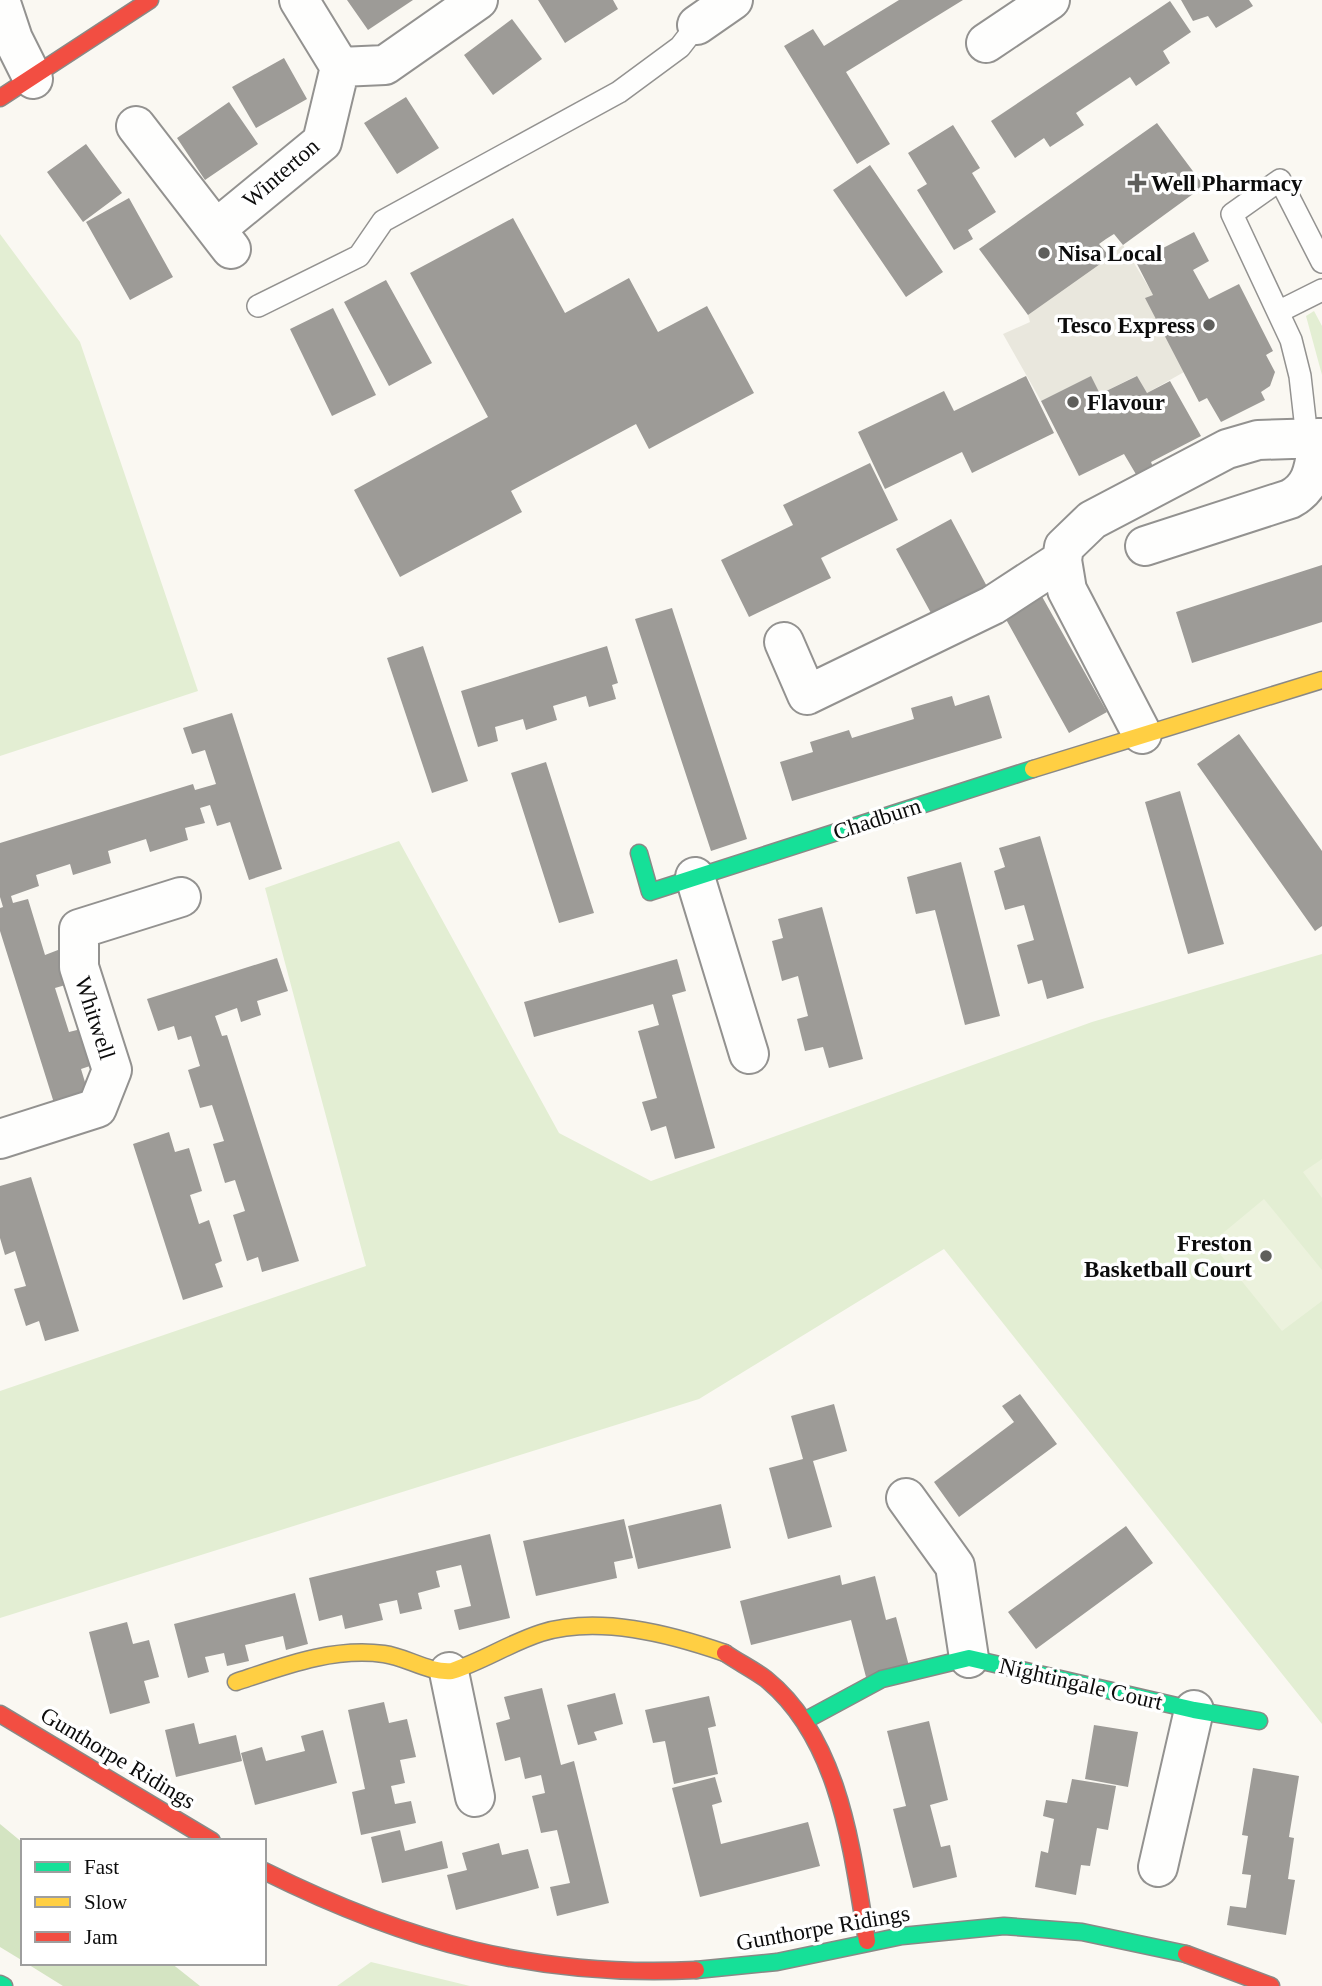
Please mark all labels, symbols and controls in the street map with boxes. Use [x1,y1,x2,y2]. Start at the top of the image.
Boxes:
street label: Winterton [238,133,324,213]
place label: Well Pharmacy [1151,171,1303,196]
marker: Well Pharmacy [1129,175,1145,191]
place label: Nisa Local [1058,241,1162,266]
marker: Nisa Local [1036,245,1052,261]
place label: Tesco Express [1058,313,1195,338]
marker: Tesco Express [1201,317,1217,333]
place label: Flavour [1087,390,1165,415]
marker: Flavour [1065,394,1081,410]
street label: Chadburn [830,793,924,845]
street label: Whitwell [70,973,120,1063]
place label: Freston Basketball Court [1084,1231,1252,1282]
marker: Freston Basketball Court [1258,1248,1274,1264]
street label: Nightingale Court [997,1653,1166,1715]
street label: Gunthorpe Ridings [36,1702,200,1814]
legend [21,1839,266,1965]
text: Fast [84,1855,119,1879]
text: Slow [84,1890,128,1914]
street label: Gunthorpe Ridings [734,1900,912,1956]
text: Jam [84,1925,118,1949]

